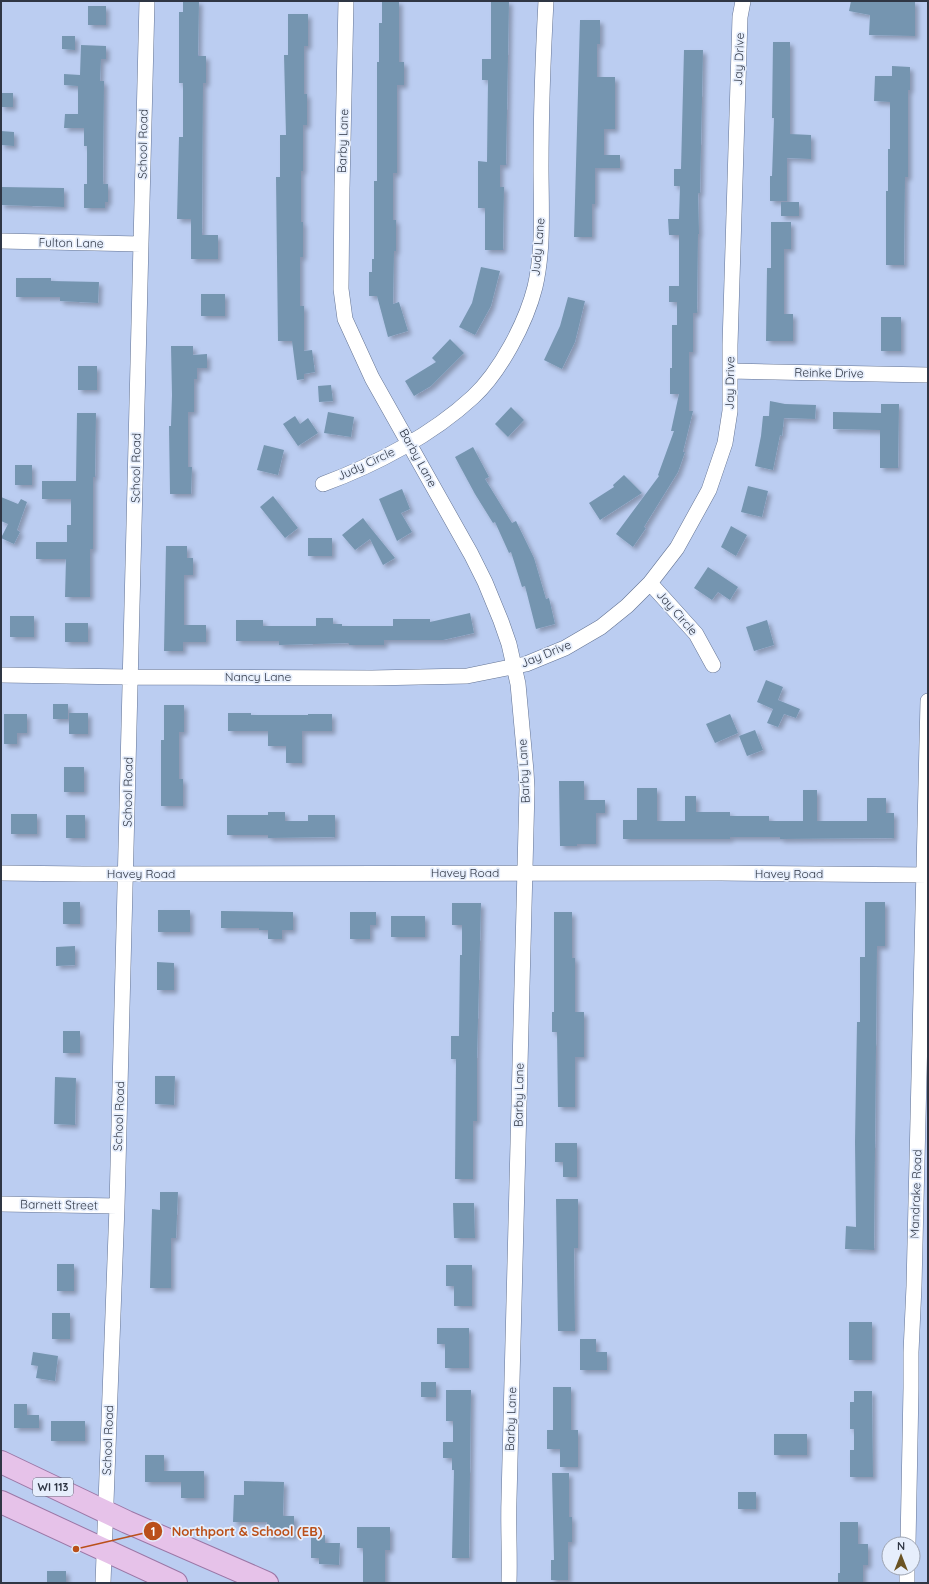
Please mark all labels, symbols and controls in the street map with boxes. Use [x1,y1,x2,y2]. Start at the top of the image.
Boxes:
street label: Jay Drive [730,32,747,86]
street label: Barby Lane [334,108,351,173]
street label: School Road [134,109,151,179]
street label: Judy Lane [527,217,548,277]
street label: Fulton Lane [38,234,104,251]
street label: Jay Drive [722,356,737,410]
street label: Reinke Drive [794,364,864,381]
street label: Barby Lane [396,426,441,490]
street label: School Road [127,433,144,503]
street label: Judy Circle [335,444,397,483]
street label: Jay Circle [654,587,701,638]
street label: Jay Drive [518,637,573,670]
street label: Nancy Lane [225,669,292,684]
street label: Barby Lane [514,738,533,804]
street label: School Road [119,757,136,827]
street label: Havey Road [431,865,499,880]
street label: Havey Road [107,866,175,881]
street label: Havey Road [755,866,823,881]
street label: Barby Lane [510,1062,527,1127]
street label: School Road [110,1081,127,1151]
street label: Mandrake Road [906,1149,925,1239]
street label: Barnett Street [20,1196,98,1213]
street label: Barby Lane [502,1386,519,1451]
street label: School Road [99,1405,116,1475]
road number: WI 113 [33,1478,73,1496]
callout: Northport & School (EB) [143,1519,330,1544]
text: Northport & School (EB) [172,1523,323,1539]
text: 1 [151,1524,155,1539]
north arrow [881,1536,921,1576]
text: N [897,1539,905,1553]

